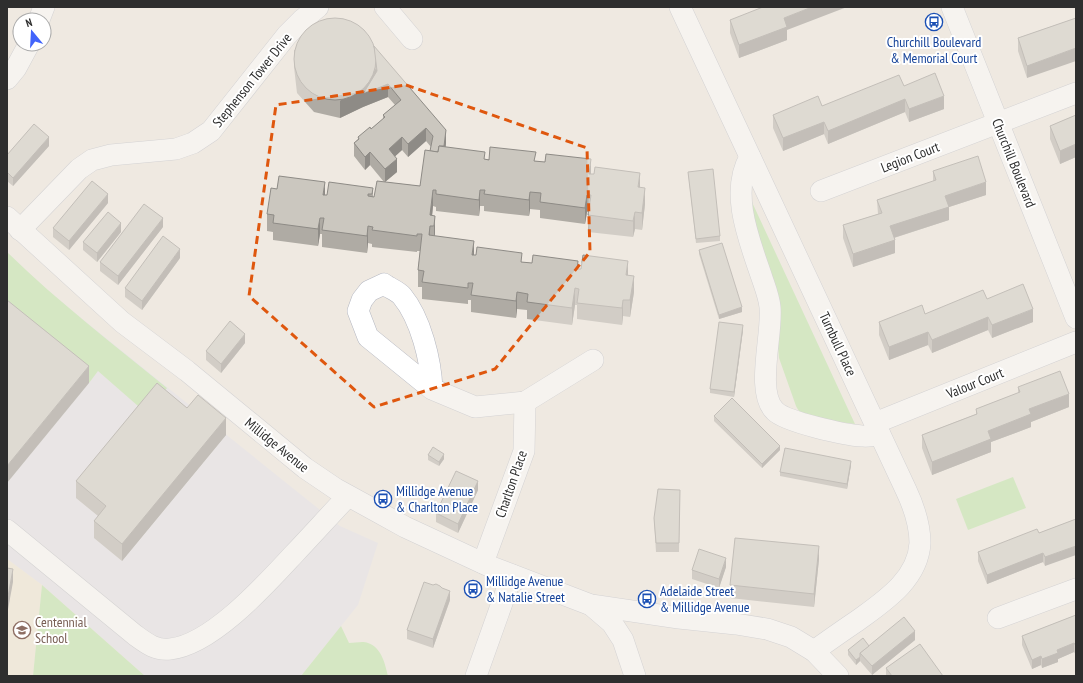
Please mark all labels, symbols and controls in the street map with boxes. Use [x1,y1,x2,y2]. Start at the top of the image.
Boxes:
north arrow [12,12,52,52]
bus stop icon: Churchill Boulevard & Memorial Court [924,12,944,32]
text: N [24,15,34,30]
street label: Stephenson Tower Drive [208,29,296,131]
place label: Churchill Boulevard & Memorial Court [887,33,981,67]
street label: Churchill Boulevard [988,116,1040,210]
street label: Legion Court [878,138,942,176]
street label: Turnbull Place [815,309,861,379]
street label: Valour Court [943,363,1006,403]
street label: Millidge Avenue [241,414,313,476]
street label: Charlton Place [491,448,531,520]
place label: Millidge Avenue & Charlton Place [396,482,478,516]
bus stop icon: Millidge Avenue & Charlton Place [373,489,393,509]
place label: Millidge Avenue & Natalie Street [486,572,565,606]
bus stop icon: Millidge Avenue & Natalie Street [463,579,483,599]
place label: Adelaide Street & Millidge Avenue [660,582,750,616]
bus stop icon: Adelaide Street & Millidge Avenue [637,589,657,609]
place label: Centennial School [35,613,87,647]
school or university icon: Centennial School [12,620,32,640]

